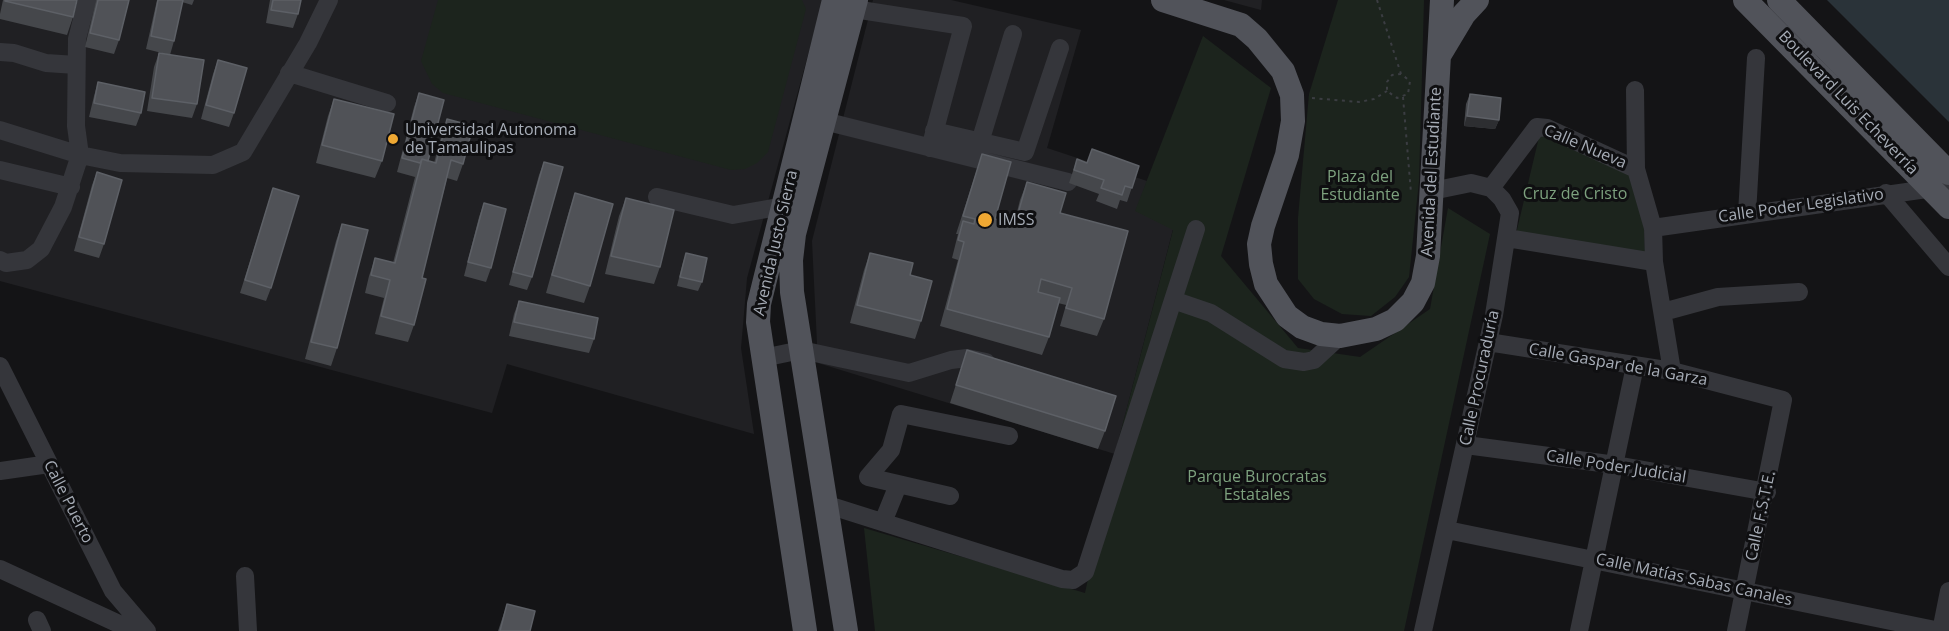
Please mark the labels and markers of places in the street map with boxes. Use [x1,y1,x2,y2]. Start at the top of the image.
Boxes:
place label: Universidad Autonoma de Tamaulipas [405,120,577,158]
marker: Universidad Autonoma de Tamaulipas [386,132,400,146]
place label: IMSS [998,210,1034,230]
marker: IMSS [976,211,994,229]

